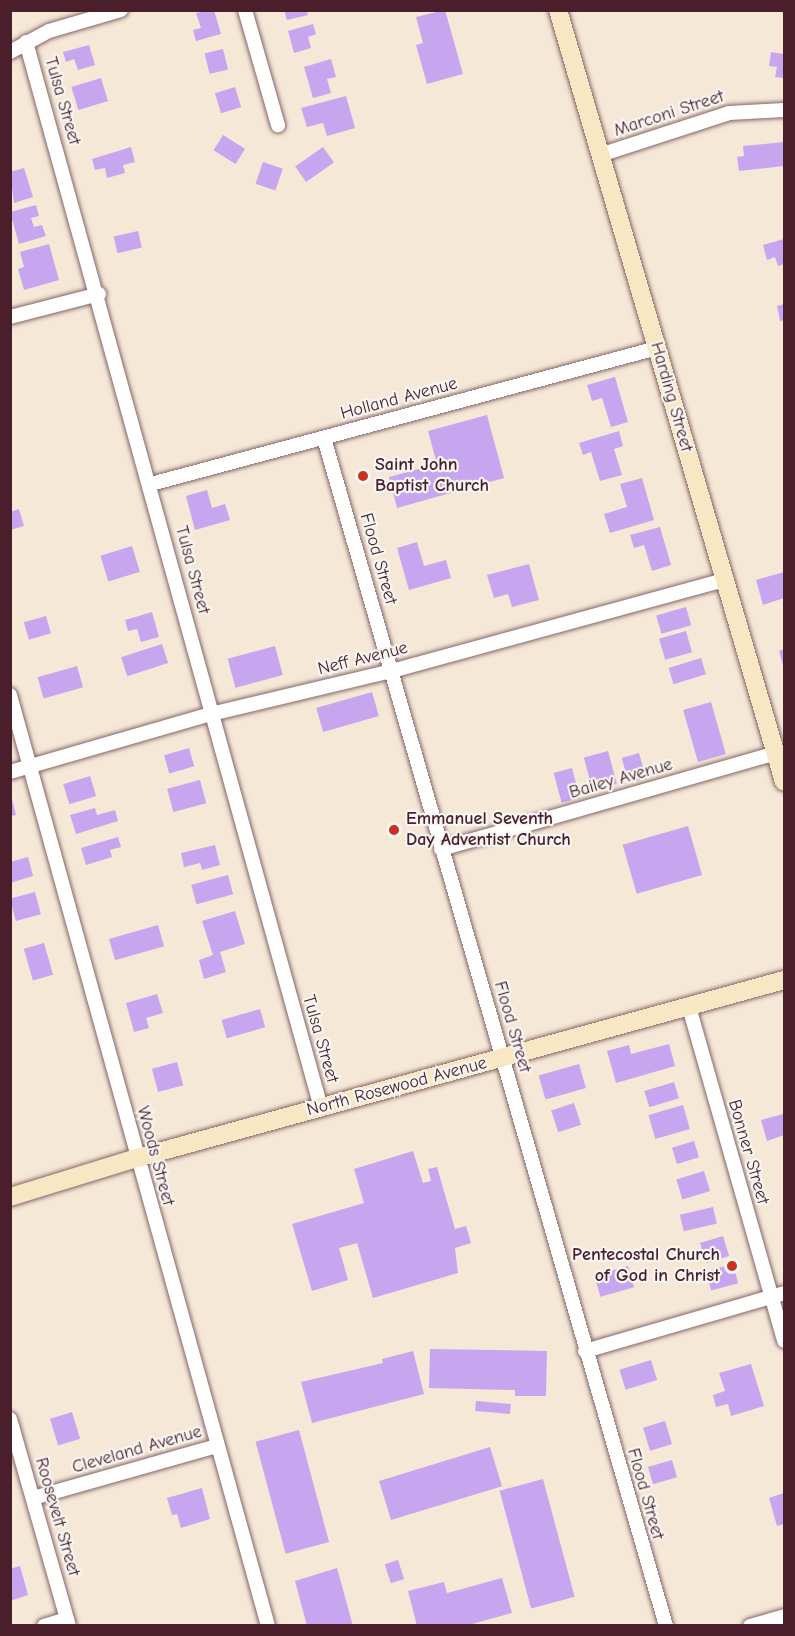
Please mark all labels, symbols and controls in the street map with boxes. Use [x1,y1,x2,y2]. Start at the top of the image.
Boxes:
street label: Tulsa Street [39,55,85,147]
street label: Marconi Street [611,86,727,142]
street label: Harding Street [645,340,697,454]
street label: Holland Avenue [338,373,460,425]
place label: Saint John Baptist Church [375,455,489,498]
marker: Saint John Baptist Church [356,469,370,483]
street label: Flood Street [355,511,401,607]
street label: Tulsa Street [170,524,214,616]
street label: Neff Avenue [316,637,410,681]
street label: Bailey Avenue [567,754,675,804]
place label: Emmanuel Seventh Day Adventist Church [406,809,571,852]
marker: Emmanuel Seventh Day Adventist Church [387,823,401,837]
street label: Flood Street [489,979,535,1075]
street label: Tulsa Street [297,993,343,1085]
street label: North Rosewood Avenue [305,1053,489,1121]
street label: Bonner Street [723,1097,773,1207]
street label: Woods Street [131,1104,179,1208]
place label: Pentecostal Church of God in Christ [572,1245,720,1288]
marker: Pentecostal Church of God in Christ [725,1259,739,1273]
street label: Cleveland Avenue [70,1421,204,1479]
street label: Flood Street [622,1446,668,1542]
street label: Roosevelt Street [30,1455,84,1579]

